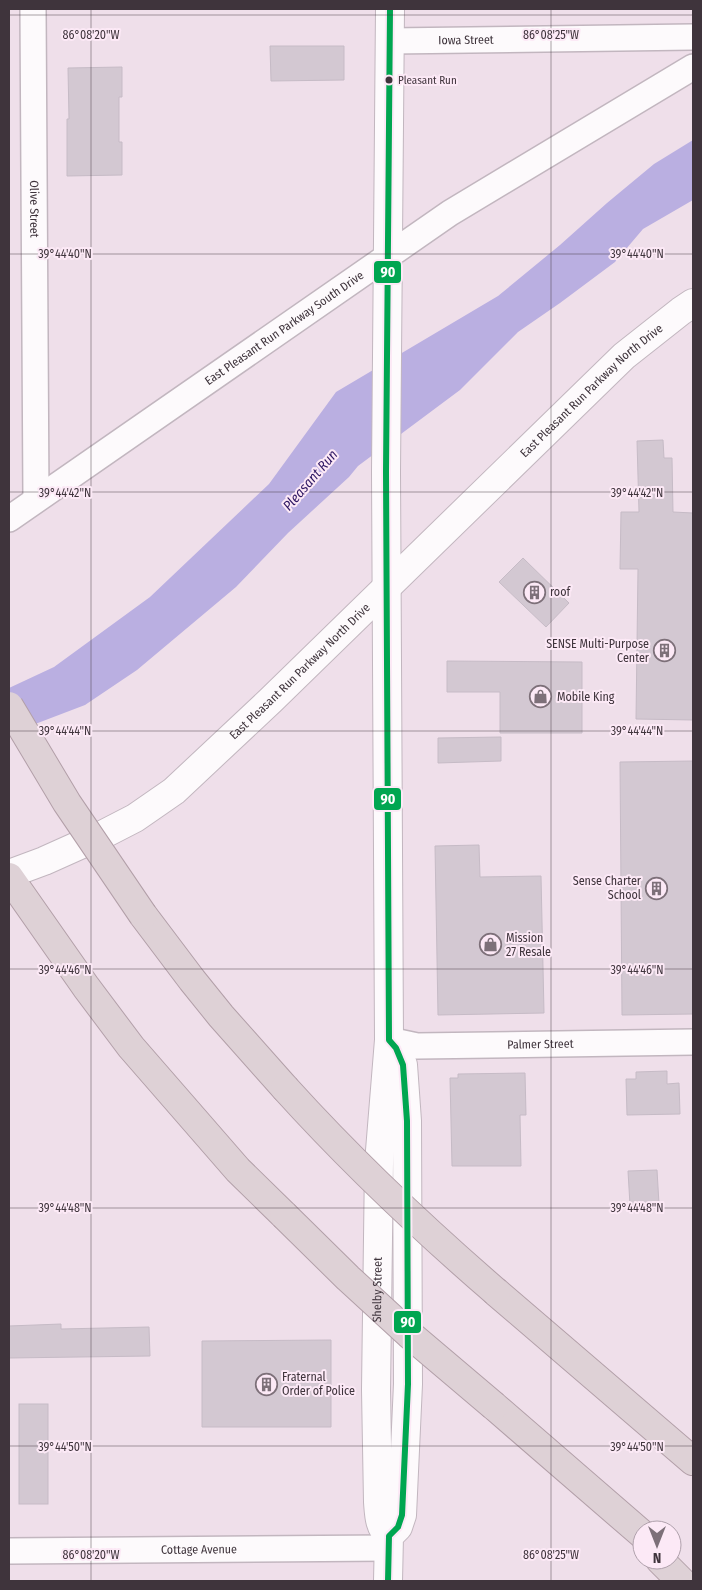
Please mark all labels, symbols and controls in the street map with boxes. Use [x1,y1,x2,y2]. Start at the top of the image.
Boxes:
text: 86°08'20"W [63,28,119,42]
text: 86°08'25"W [523,28,579,42]
street label: Iowa Street [438,33,494,47]
place label: Pleasant Run [398,74,457,87]
marker: Pleasant Run [384,75,394,85]
street label: Olive Street [27,180,41,238]
text: 39°44'40"N [38,247,92,261]
text: 39°44'40"N [610,247,664,261]
line badge: 90 [373,260,402,284]
text: 90 [381,264,396,281]
street label: East Pleasant Run Parkway South Drive [202,268,366,388]
street label: East Pleasant Run Parkway North Drive [517,321,666,460]
water label: Pleasant Run [279,446,341,514]
text: 39°44'42"N [39,486,91,500]
text: 39°44'42"N [611,486,663,500]
building icon: roof [522,580,546,604]
place label: roof [550,585,571,599]
street label: East Pleasant Run Parkway North Drive [227,601,373,742]
place label: SENSE Multi-Purpose Center [546,637,650,665]
building icon: SENSE Multi-Purpose Center [653,639,677,663]
shop icon: Mobile King [529,685,553,709]
place label: Mobile King [557,690,615,704]
text: 39°44'44"N [39,724,91,738]
text: 39°44'44"N [611,724,663,738]
line badge: 90 [373,787,402,811]
text: 90 [381,791,396,808]
place label: Sense Charter School [573,874,642,902]
building icon: Sense Charter School [645,876,669,900]
place label: Mission 27 Resale [506,931,551,959]
shop icon: Mission 27 Resale [478,933,502,957]
text: 39°44'46"N [38,963,92,977]
text: 39°44'46"N [610,963,664,977]
street label: Palmer Street [507,1037,574,1052]
text: 39°44'48"N [38,1201,92,1215]
text: 39°44'48"N [610,1201,664,1215]
street label: Shelby Street [370,1257,385,1323]
line badge: 90 [393,1310,422,1334]
text: 90 [401,1314,416,1331]
place label: Fraternal Order of Police [282,1370,355,1398]
building icon: Fraternal Order of Police [254,1372,278,1396]
text: 39°44'50"N [38,1440,92,1454]
text: 39°44'50"N [610,1440,664,1454]
north arrow [632,1520,682,1570]
street label: Cottage Avenue [161,1542,237,1557]
text: 86°08'20"W [63,1548,119,1562]
text: 86°08'25"W [523,1548,579,1562]
text: N [653,1549,661,1566]

